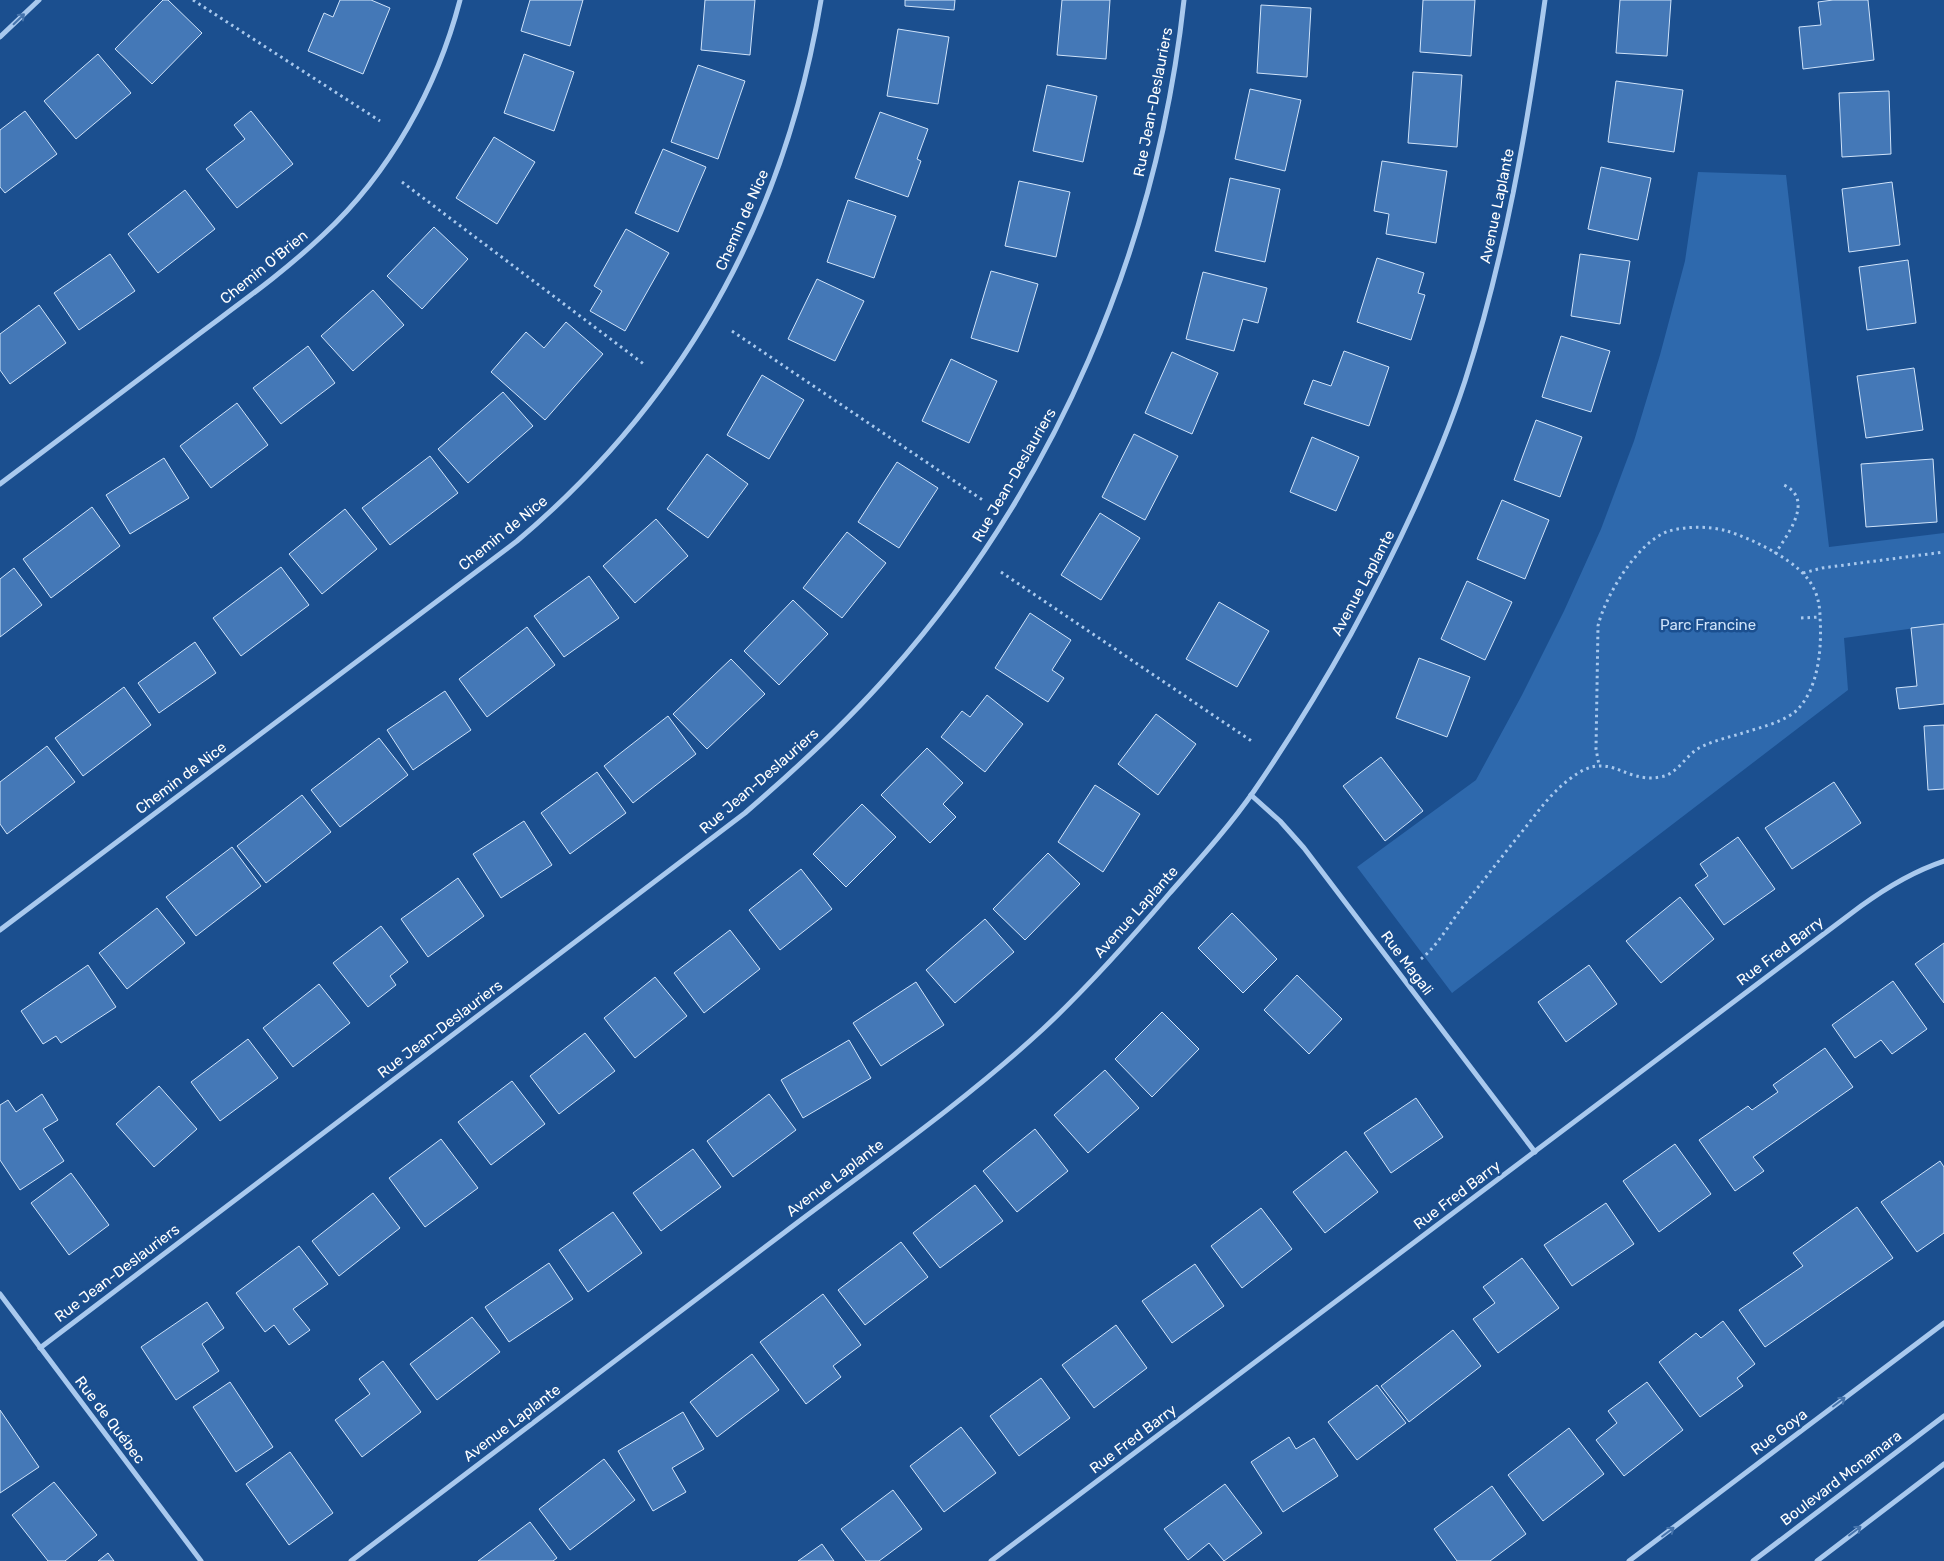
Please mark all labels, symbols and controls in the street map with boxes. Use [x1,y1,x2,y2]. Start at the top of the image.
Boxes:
one-way arrow [13,13,26,25]
street label: Rue Jean-Deslauriers [1130,25,1176,178]
street label: Avenue Laplante [1476,147,1518,265]
street label: Chemin de Nice [712,167,772,273]
street label: Chemin O'Brien [217,226,311,308]
street label: Rue Jean-Deslauriers [968,404,1060,545]
street label: Chemin de Nice [455,492,551,574]
street label: Avenue Laplante [1328,527,1398,639]
park label: Parc Francine [1660,616,1756,634]
street label: Rue Jean-Deslauriers [696,724,822,838]
street label: Chemin de Nice [132,738,230,818]
street label: Avenue Laplante [1090,862,1182,962]
street label: Rue Fred Barry [1733,913,1827,989]
street label: Rue Magali [1377,927,1437,999]
street label: Rue Jean-Deslauriers [374,976,506,1082]
street label: Avenue Laplante [783,1136,887,1220]
street label: Rue Fred Barry [1410,1157,1504,1233]
street label: Rue Jean-Deslauriers [51,1220,183,1326]
street label: Rue de Québec [71,1373,149,1467]
street label: Avenue Laplante [460,1381,564,1465]
one-way arrow [1832,1397,1846,1407]
street label: Rue Fred Barry [1086,1401,1180,1477]
street label: Rue Goya [1747,1405,1811,1459]
street label: Boulevard Mcnamara [1777,1427,1905,1529]
one-way arrow [1661,1526,1674,1537]
one-way arrow [1849,1526,1862,1537]

